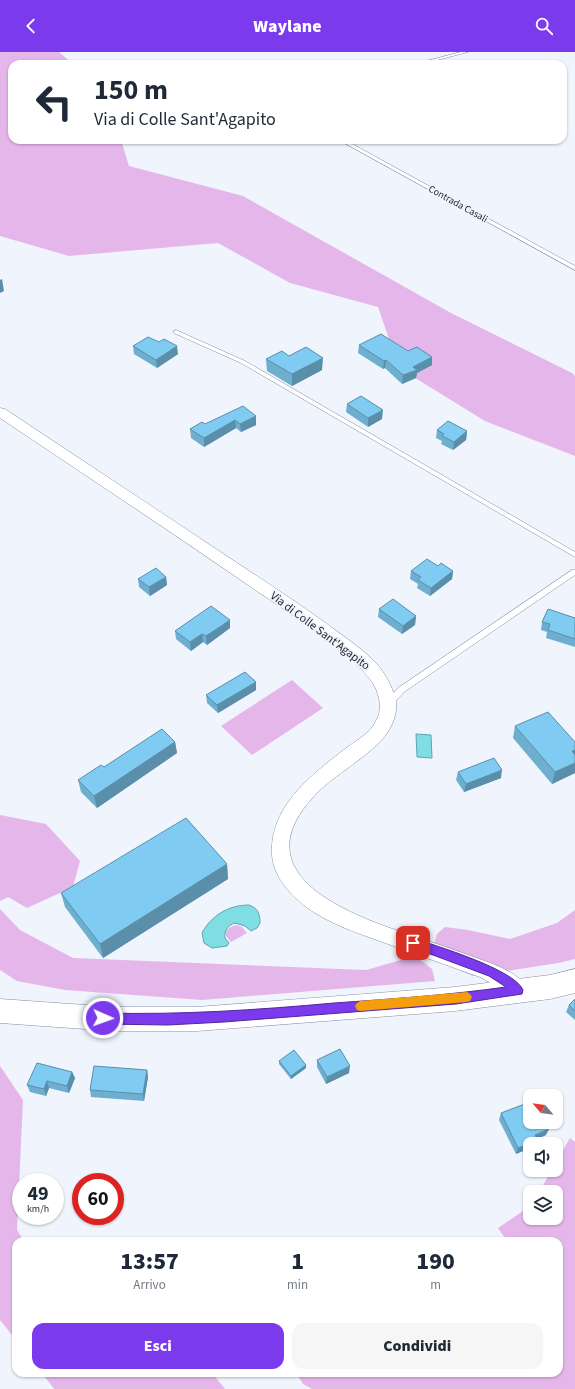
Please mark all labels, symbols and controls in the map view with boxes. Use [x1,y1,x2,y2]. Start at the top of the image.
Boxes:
text: Waylane [253,14,322,39]
icon: back [20,15,42,37]
icon: search [533,15,555,37]
text: 150 m [94,70,168,110]
icon: left [28,76,80,128]
text: Via di Colle Sant'Agapito [94,107,276,132]
street label: Contrada Casali [426,182,490,226]
street label: Via di Colle Sant'Agapito [266,588,374,674]
pin [396,926,430,960]
icon: arrive [402,932,424,954]
position arrow [82,997,124,1039]
north arrow [523,1089,563,1129]
map controls [523,1089,563,1225]
button: sound [523,1137,563,1177]
speed limit sign: 60 [72,1173,124,1225]
text: 49 [27,1180,49,1208]
button: layers [523,1185,563,1225]
text: km/h [27,1202,49,1216]
text: 13:57 [120,1244,179,1279]
text: 1 [291,1244,304,1279]
text: 190 [416,1244,455,1279]
text: Arrivo [133,1276,166,1294]
text: min [287,1276,308,1294]
text: m [430,1276,441,1294]
button: Esci [32,1323,284,1369]
button: Condividi [292,1323,543,1369]

